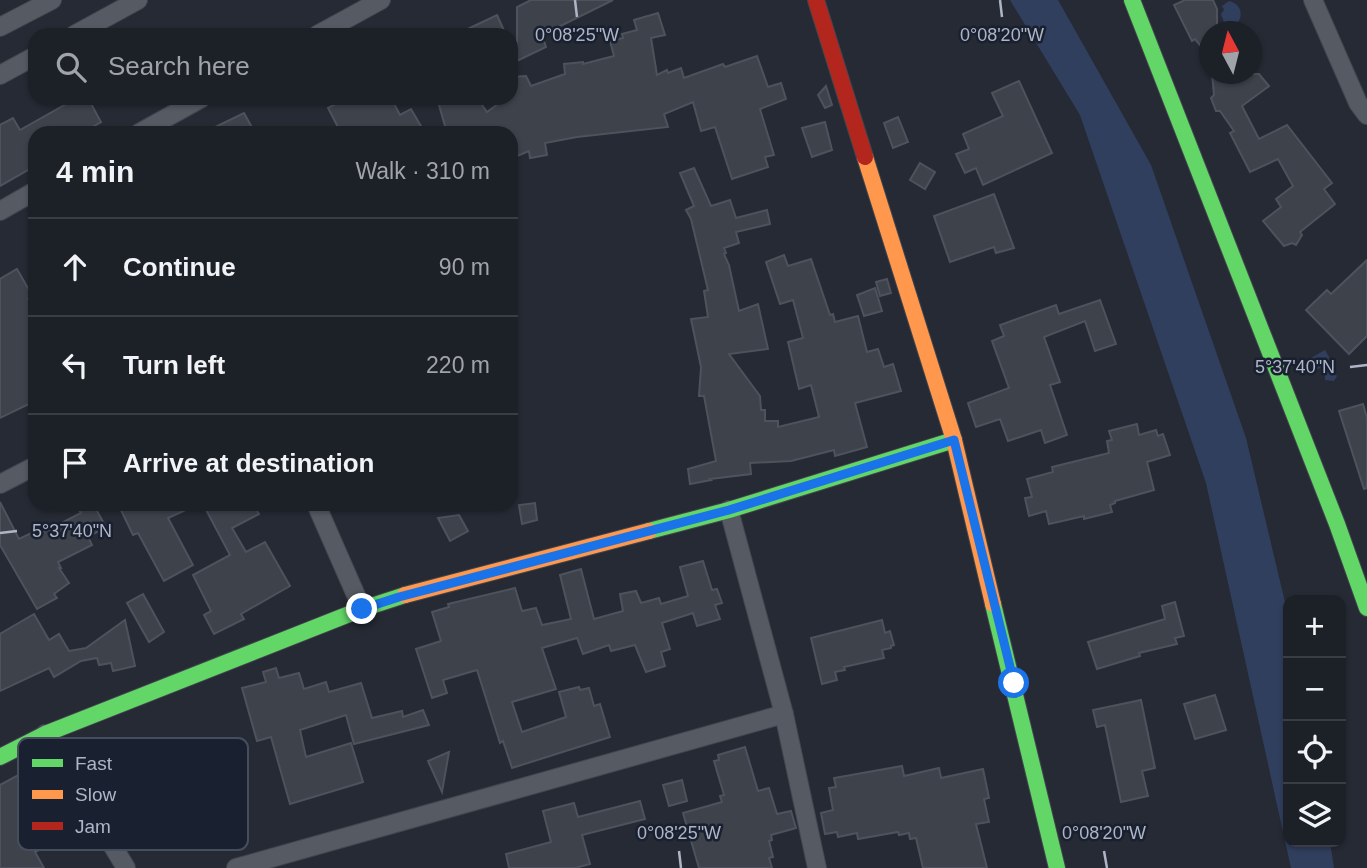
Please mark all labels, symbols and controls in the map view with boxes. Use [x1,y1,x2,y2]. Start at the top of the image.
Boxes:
north arrow [1199,21,1262,84]
text: 0°08'25"W [535,25,619,45]
text: 0°08'20"W [960,25,1044,45]
search box [28,28,518,105]
icon: search [52,48,90,86]
text: Search here [108,51,250,81]
text: 4 min [56,155,134,188]
text: Walk · 310 m [355,158,490,184]
icon: ahead [56,248,94,286]
text: Continue [123,252,236,282]
text: 90 m [439,254,490,280]
icon: left [56,346,94,384]
text: Turn left [123,350,225,380]
text: 220 m [426,352,490,378]
text: 5°37'40"N [1255,357,1335,377]
icon: arrive [56,444,94,482]
text: Arrive at destination [123,448,374,478]
text: 5°37'40"N [32,521,112,541]
route end [346,593,377,624]
map controls [1283,595,1346,847]
button: + [1283,595,1346,658]
button: − [1283,658,1346,721]
route start [998,667,1029,698]
button: locate [1283,721,1346,784]
legend [18,738,248,850]
text: Fast [75,753,113,774]
text: Slow [75,784,116,805]
button: layers [1283,784,1346,847]
text: Jam [75,816,111,837]
text: 0°08'25"W [637,823,721,843]
text: 0°08'20"W [1062,823,1146,843]

